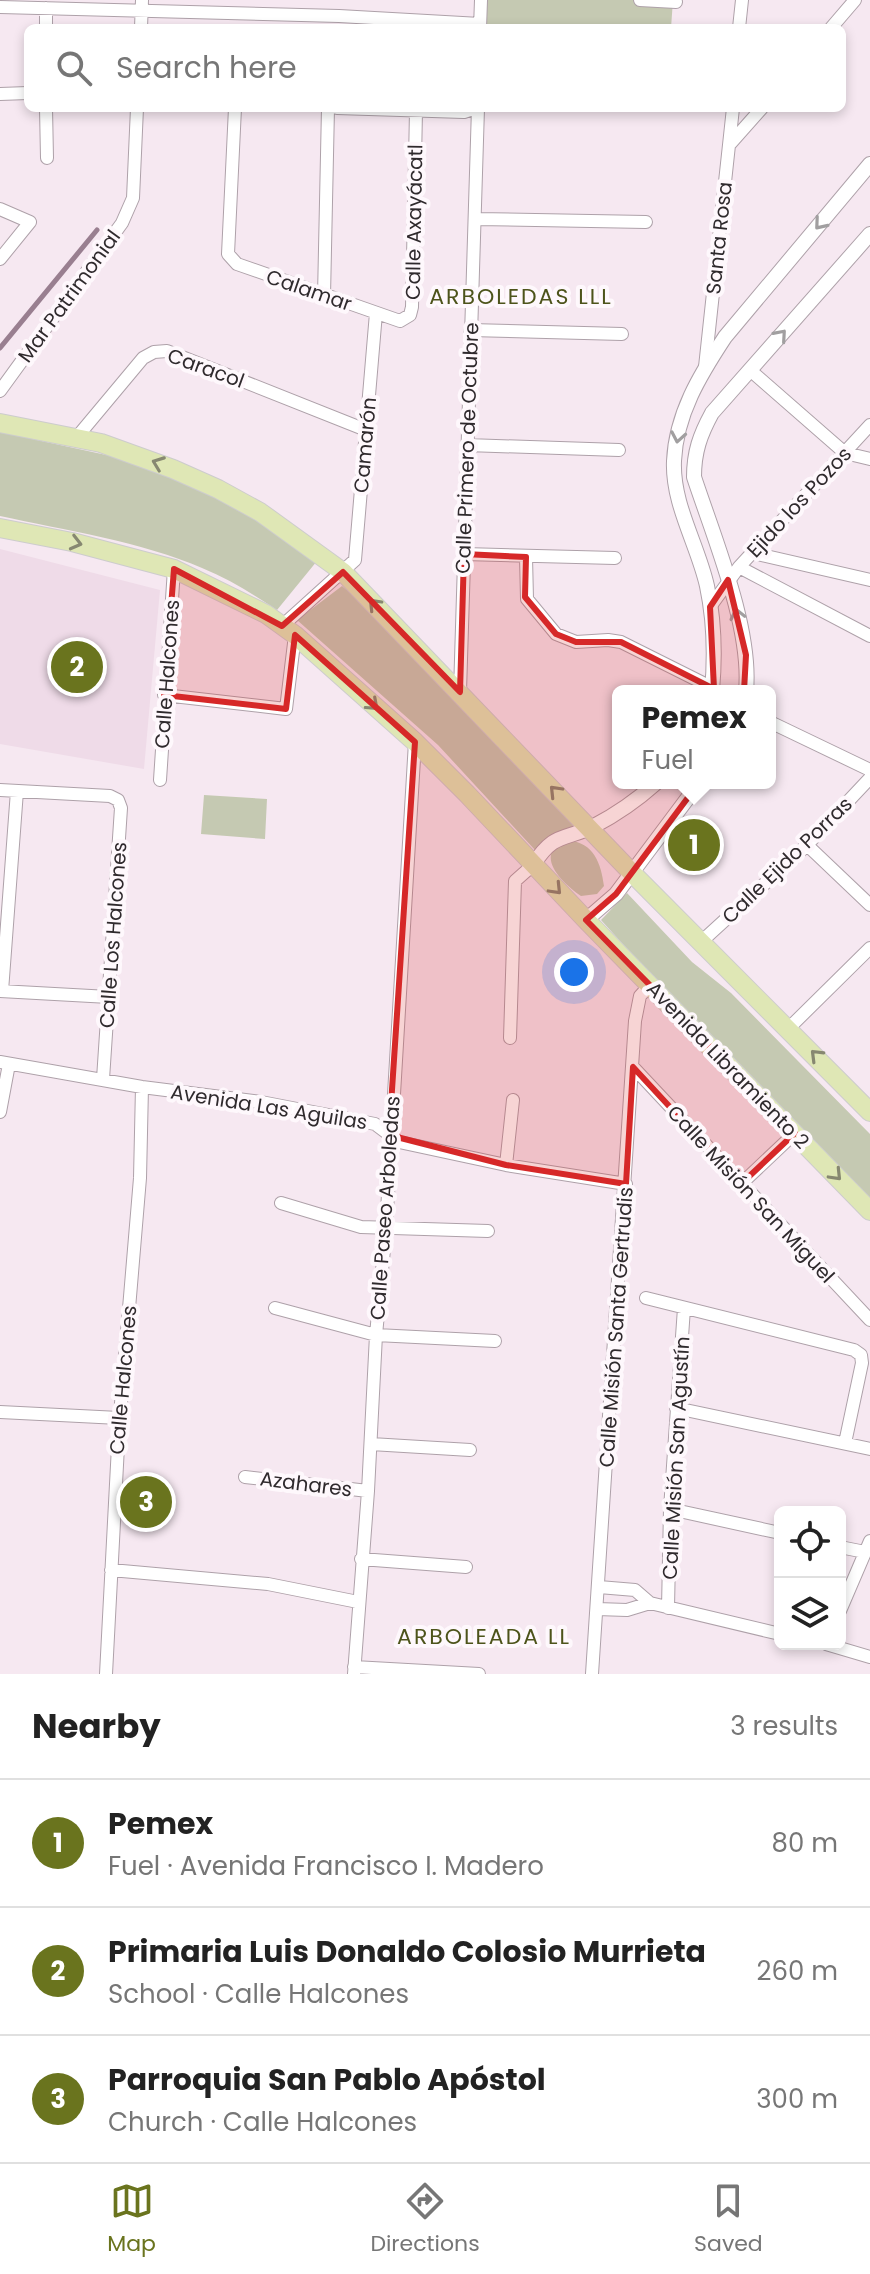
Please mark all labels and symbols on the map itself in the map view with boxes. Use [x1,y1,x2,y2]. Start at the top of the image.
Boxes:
street label: Calle Axayácatl [399,144,429,300]
street label: Santa Rosa [699,180,739,296]
one-way arrow [815,214,830,229]
street label: Mar Patrimonial [11,224,127,368]
street label: Calamar [262,262,356,318]
district label: ARBOLEDAS LLL [429,281,613,312]
street label: Calle Primero de Octubre [449,322,485,574]
one-way arrow [771,329,786,344]
street label: Caracol [164,341,248,395]
street label: Camarón [347,396,383,494]
one-way arrow [671,431,688,444]
street label: Ejido los Pozos [740,441,858,563]
one-way arrow [152,456,166,473]
one-way arrow [69,533,83,550]
street label: Calle Halcones [148,599,186,749]
one-way arrow [369,599,383,613]
one-way arrow [729,608,746,622]
pin: 2 [51,637,103,697]
one-way arrow [364,696,378,710]
one-way arrow [549,786,564,800]
street label: Calle Ejido Porras [716,790,858,930]
pin: 1 [668,815,720,875]
street label: Calle Los Halcones [93,841,133,1029]
one-way arrow [547,880,561,894]
your location [554,952,594,992]
street label: Avenida Libramiento 2 [641,975,815,1155]
one-way arrow [811,1050,825,1064]
street label: Avenida Las Aguilas [169,1078,369,1136]
street label: Calle Paseo Arboledas [363,1095,407,1321]
street label: Calle Misión San Miguel [661,1099,841,1289]
one-way arrow [826,1166,841,1180]
street label: Calle Misión Santa Gertrudis [592,1186,640,1468]
street label: Calle Halcones [103,1304,143,1456]
street label: Calle Misión San Agustín [656,1336,696,1580]
street label: Azahares [258,1464,354,1504]
pin: 3 [120,1472,172,1532]
district label: ARBOLEADA LL [397,1621,571,1652]

